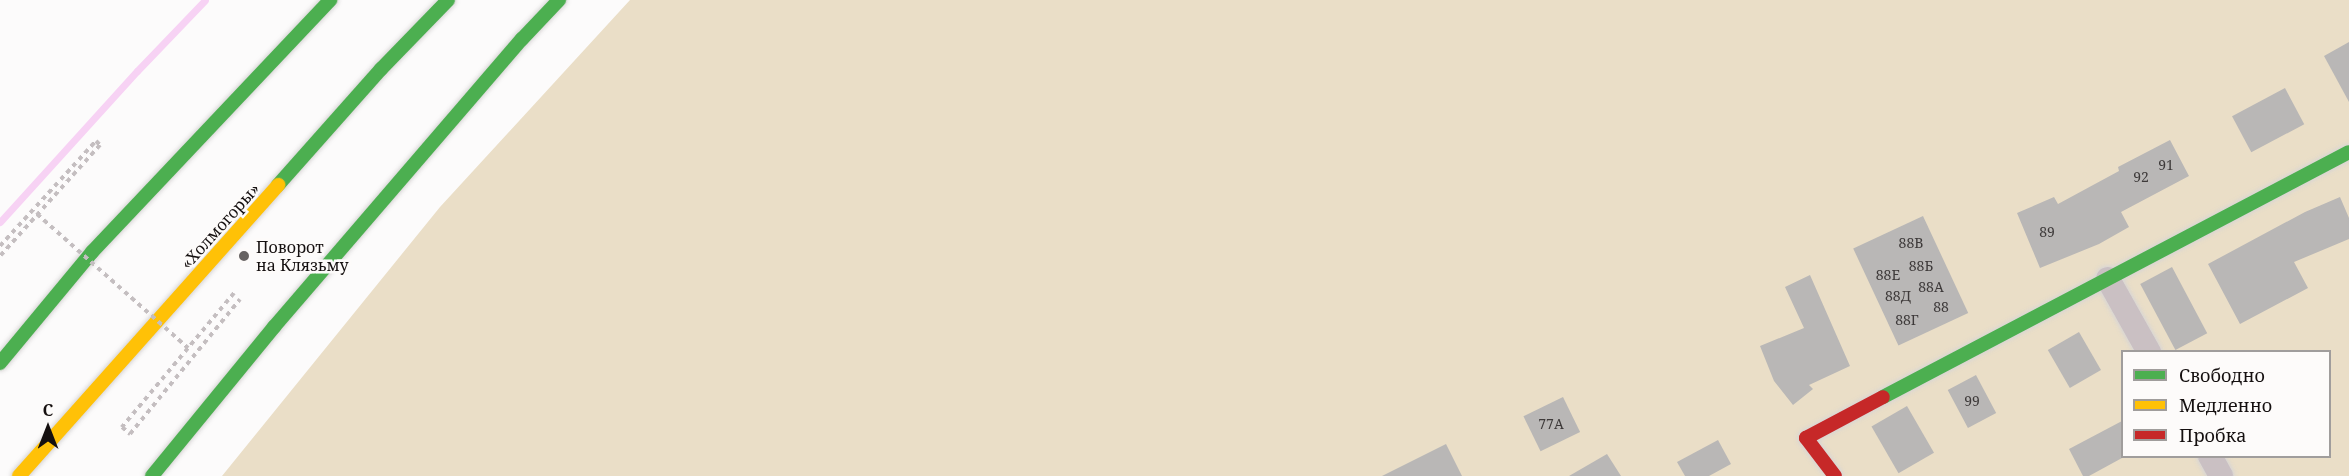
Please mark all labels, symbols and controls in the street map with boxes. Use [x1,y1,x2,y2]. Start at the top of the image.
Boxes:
house number: 91 [2158,157,2174,173]
house number: 92 [2133,169,2149,185]
street label: «Холмогоры» [176,179,264,273]
house number: 89 [2039,224,2055,240]
house number: 88В [1899,235,1923,251]
place label: Поворот на Клязьму [256,237,349,275]
marker: Поворот на Клязьму [237,249,251,263]
house number: 88Б [1909,258,1933,274]
house number: 88Е [1876,267,1900,283]
house number: 88А [1918,279,1944,295]
house number: 88Д [1885,288,1911,304]
house number: 88 [1933,299,1949,315]
house number: 88Г [1895,312,1919,328]
legend [2121,350,2331,458]
text: Свободно [2179,363,2265,387]
house number: 99 [1964,393,1980,409]
text: Медленно [2179,393,2272,417]
north arrow [18,398,78,458]
text: С [43,399,53,421]
house number: 77А [1538,416,1564,432]
text: Пробка [2179,423,2246,447]

